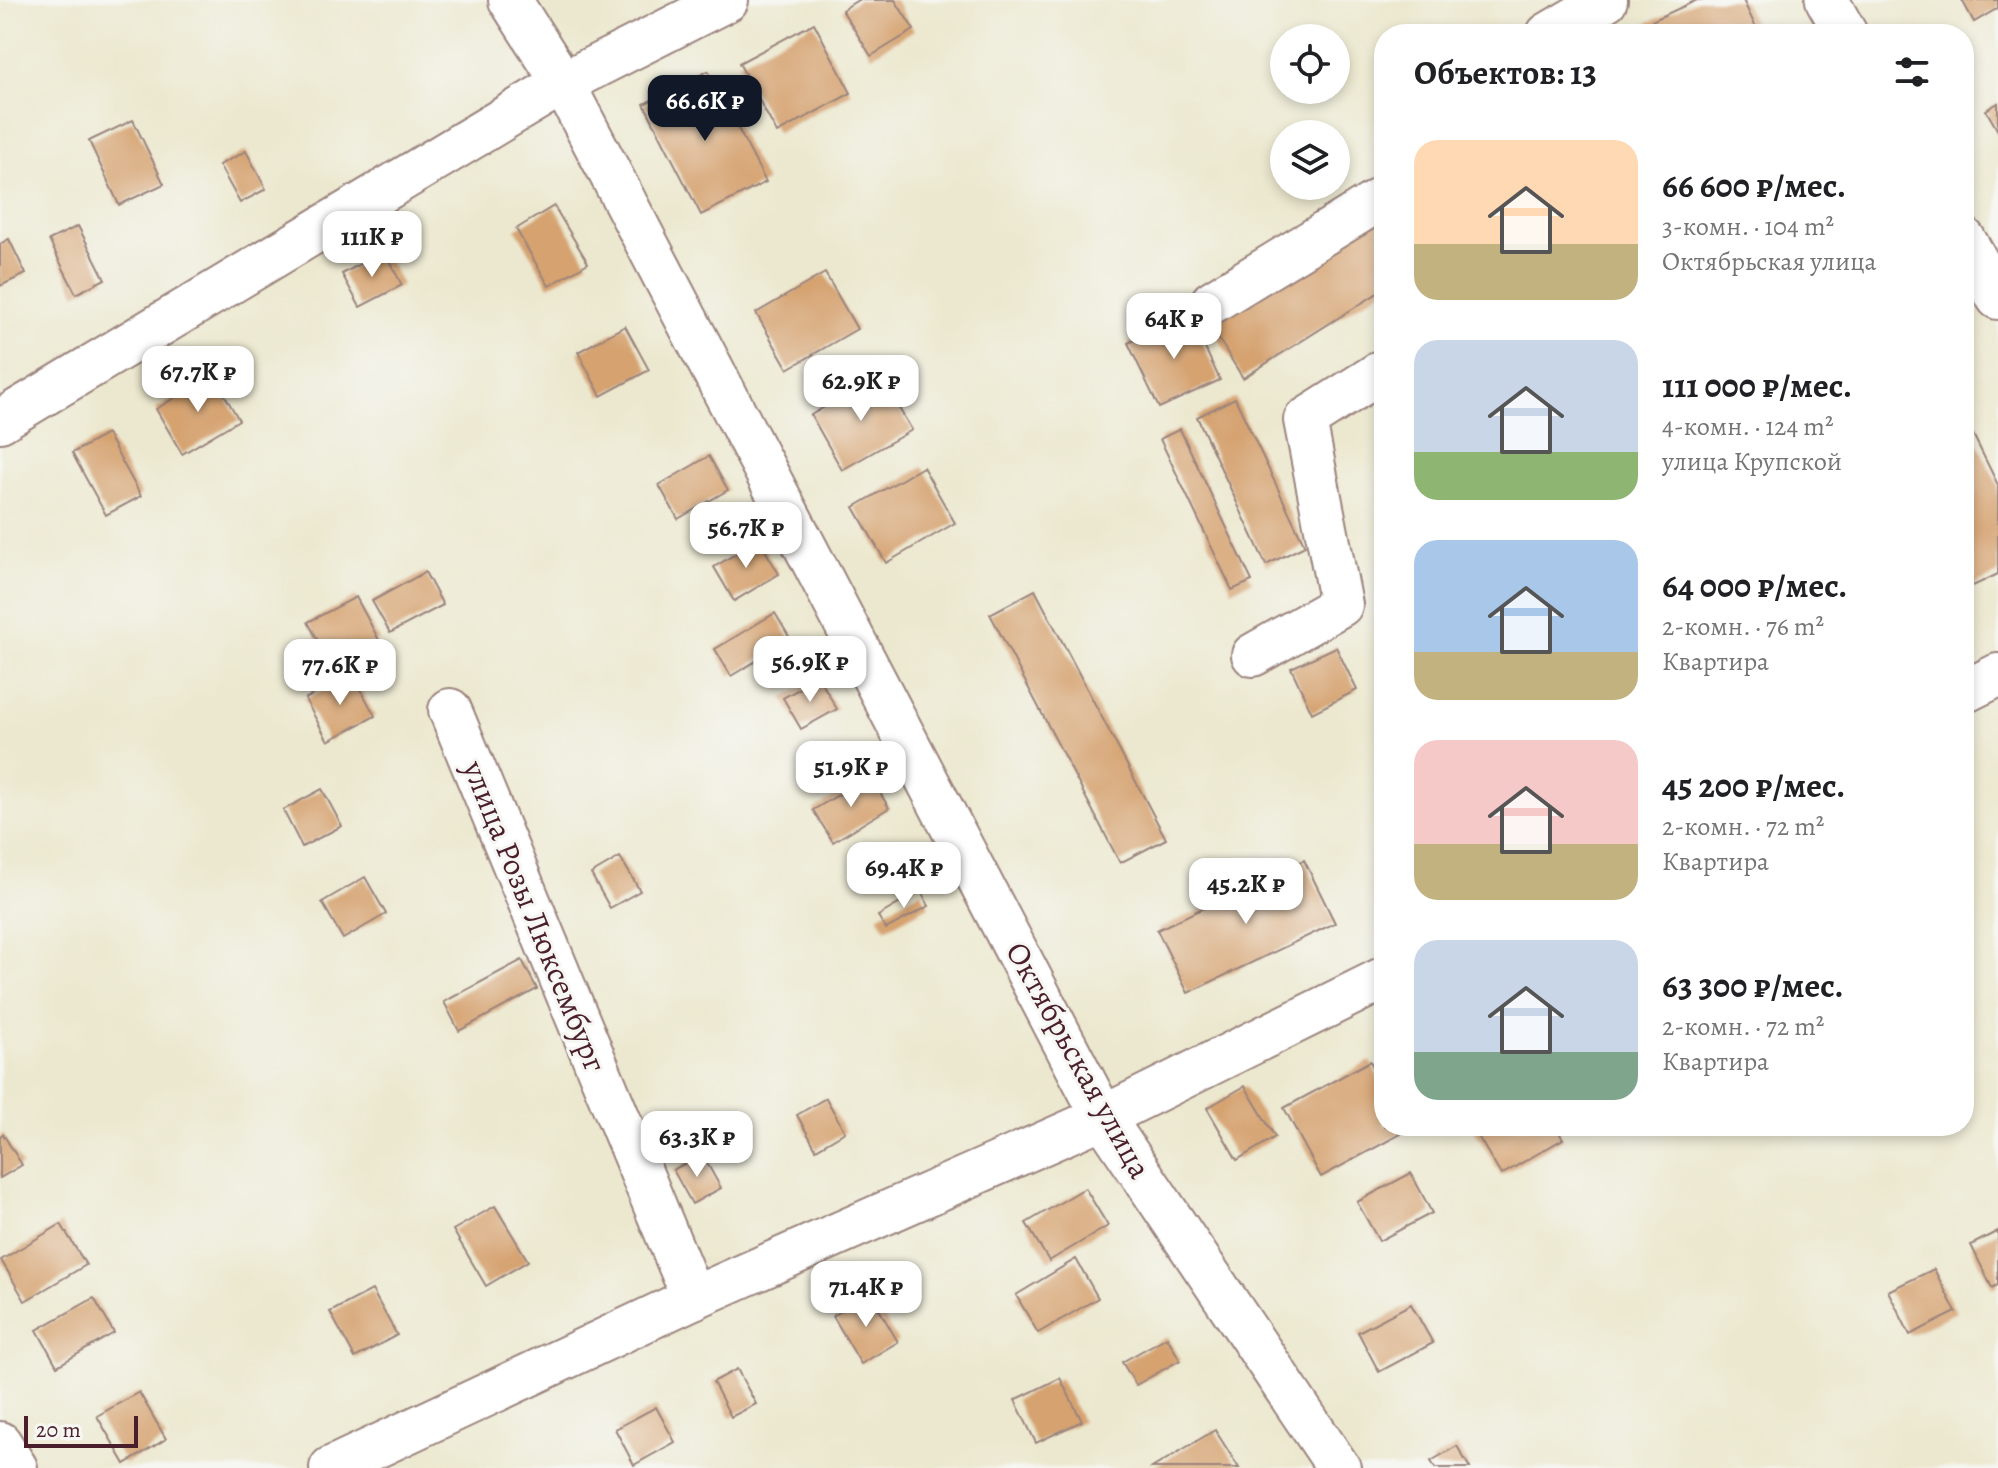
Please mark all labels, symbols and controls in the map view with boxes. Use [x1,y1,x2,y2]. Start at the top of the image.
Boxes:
map controls [1270,24,1350,200]
button: locate [1270,24,1350,104]
text: Объектов: 13 [1414,49,1597,96]
icon: filters [1890,50,1934,94]
pin: 66.6K ₽ [631,75,779,143]
text: 66.6K ₽ [666,83,744,118]
button: layers [1270,120,1350,200]
text: 66 600 ₽/мес. [1662,162,1846,209]
icon: home [1478,172,1574,268]
text: 3-комн. · 104 m² [1662,209,1834,244]
pin: 111K ₽ [307,211,437,279]
text: 111K ₽ [341,219,403,254]
text: Октябрьская улица [1662,244,1877,279]
pin: 64K ₽ [1118,293,1230,361]
text: 64K ₽ [1144,301,1204,336]
pin: 67.7K ₽ [124,346,272,414]
text: 67.7K ₽ [160,354,236,389]
pin: 62.9K ₽ [787,355,935,423]
text: 111 000 ₽/мес. [1662,362,1852,409]
text: 62.9K ₽ [822,363,900,398]
icon: home [1478,372,1574,468]
text: 4-комн. · 124 m² [1662,409,1834,444]
text: улица Крупской [1662,444,1842,479]
pin: 56.7K ₽ [672,502,820,570]
text: 56.7K ₽ [708,510,784,545]
text: 64 000 ₽/мес. [1662,562,1847,609]
icon: home [1478,572,1574,668]
text: 2-комн. · 76 m² [1662,609,1824,644]
pin: 56.9K ₽ [736,636,884,704]
pin: 77.6K ₽ [266,639,414,707]
text: 56.9K ₽ [771,644,849,679]
text: Квартира [1662,644,1769,679]
text: 77.6K ₽ [302,647,378,682]
pin: 51.9K ₽ [777,741,925,809]
text: 51.9K ₽ [814,749,888,784]
street label: улица Розы Люксембург [452,753,618,1078]
text: 45 200 ₽/мес. [1662,762,1845,809]
icon: home [1478,772,1574,868]
text: 2-комн. · 72 m² [1662,809,1824,844]
pin: 69.4K ₽ [830,842,978,910]
text: Квартира [1662,844,1769,879]
text: 69.4K ₽ [865,850,943,885]
pin: 45.2K ₽ [1172,858,1320,926]
text: 45.2K ₽ [1207,866,1285,901]
street label: Октябрьская улица [996,934,1162,1186]
text: 63 300 ₽/мес. [1662,962,1844,1009]
icon: home [1478,972,1574,1068]
text: 2-комн. · 72 m² [1662,1009,1824,1044]
text: Квартира [1662,1044,1769,1079]
pin: 63.3K ₽ [623,1111,771,1179]
text: 63.3K ₽ [659,1119,735,1154]
pin: 71.4K ₽ [792,1261,940,1329]
text: 71.4K ₽ [829,1269,903,1304]
scale bar [24,1412,138,1448]
text: 20 m [36,1415,81,1445]

